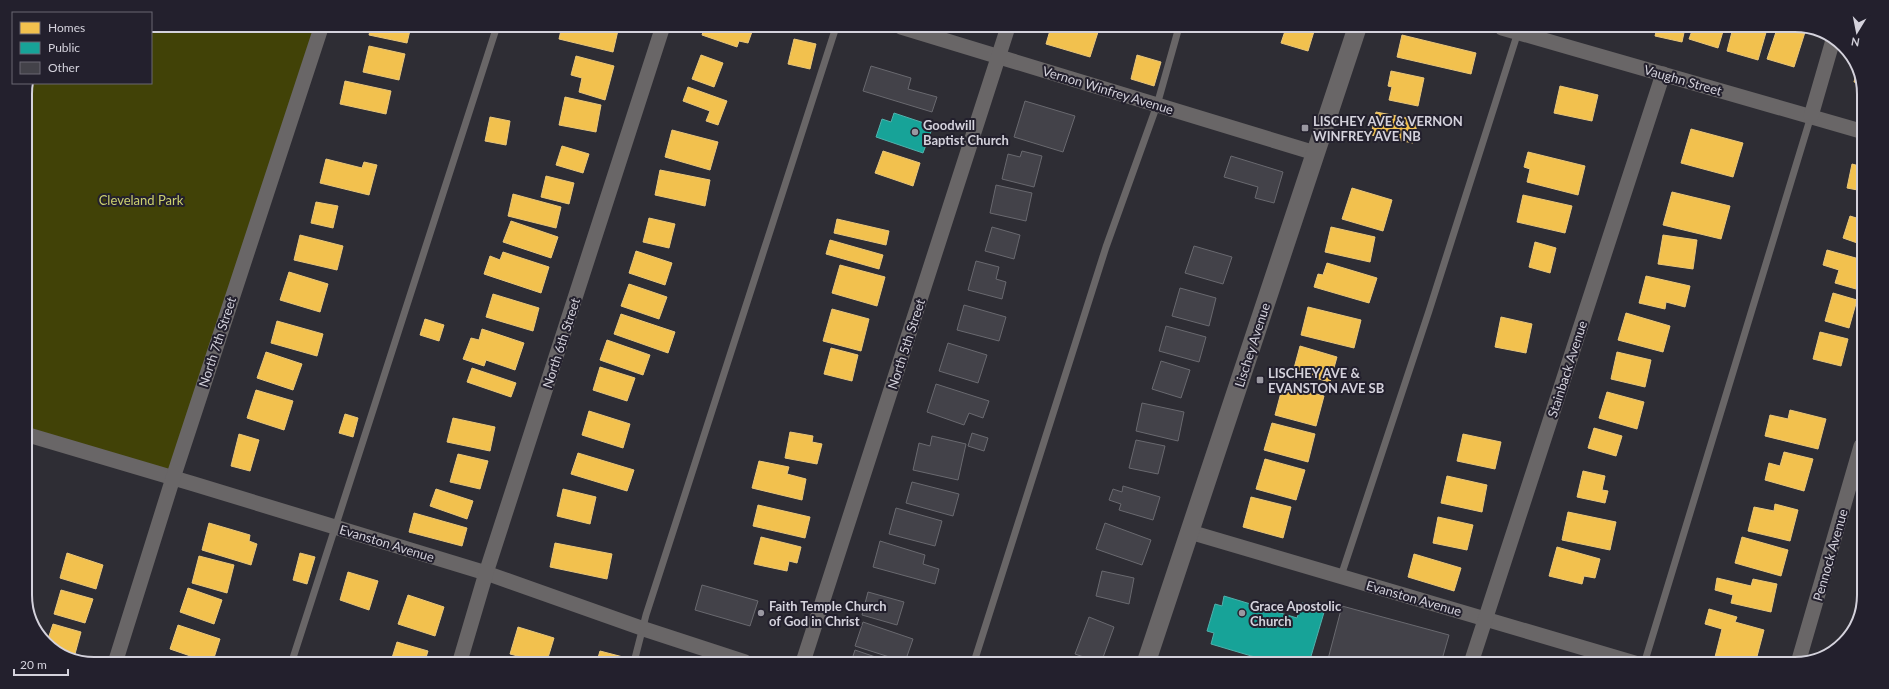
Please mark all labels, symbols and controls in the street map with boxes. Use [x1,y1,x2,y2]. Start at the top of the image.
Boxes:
legend [12,12,152,84]
north arrow [1837,12,1877,52]
text: Homes [48,20,85,35]
text: N [1850,35,1860,49]
text: Public [48,40,80,55]
text: Other [48,60,80,75]
street label: Vaughn Street [1642,61,1724,99]
street label: Vernon Winfrey Avenue [1041,62,1176,118]
place label: LISCHEY AVE & VERNON WINFREY AVE NB [1313,113,1463,144]
place label: Goodwill Baptist Church [923,117,1009,148]
marker: LISCHEY AVE & VERNON WINFREY AVE NB [1300,123,1310,133]
marker: Goodwill Baptist Church [910,127,920,137]
park label: Cleveland Park [99,192,184,208]
street label: North 7th Street [195,294,239,389]
street label: North 6th Street [539,295,583,390]
street label: North 5th Street [884,296,928,391]
street label: Lischey Avenue [1231,301,1273,389]
street label: Stainback Avenue [1544,319,1590,419]
place label: LISCHEY AVE & EVANSTON AVE SB [1268,365,1385,396]
marker: LISCHEY AVE & EVANSTON AVE SB [1255,375,1265,385]
street label: Pennock Avenue [1809,507,1851,603]
street label: Evanston Avenue [338,521,436,565]
street label: Evanston Avenue [1365,577,1464,619]
place label: Faith Temple Church of God in Christ [769,598,887,629]
place label: Grace Apostolic Church [1250,598,1342,629]
marker: Faith Temple Church of God in Christ [756,608,766,618]
marker: Grace Apostolic Church [1237,608,1247,618]
scale bar [14,651,68,677]
text: 20 m [20,657,47,672]

